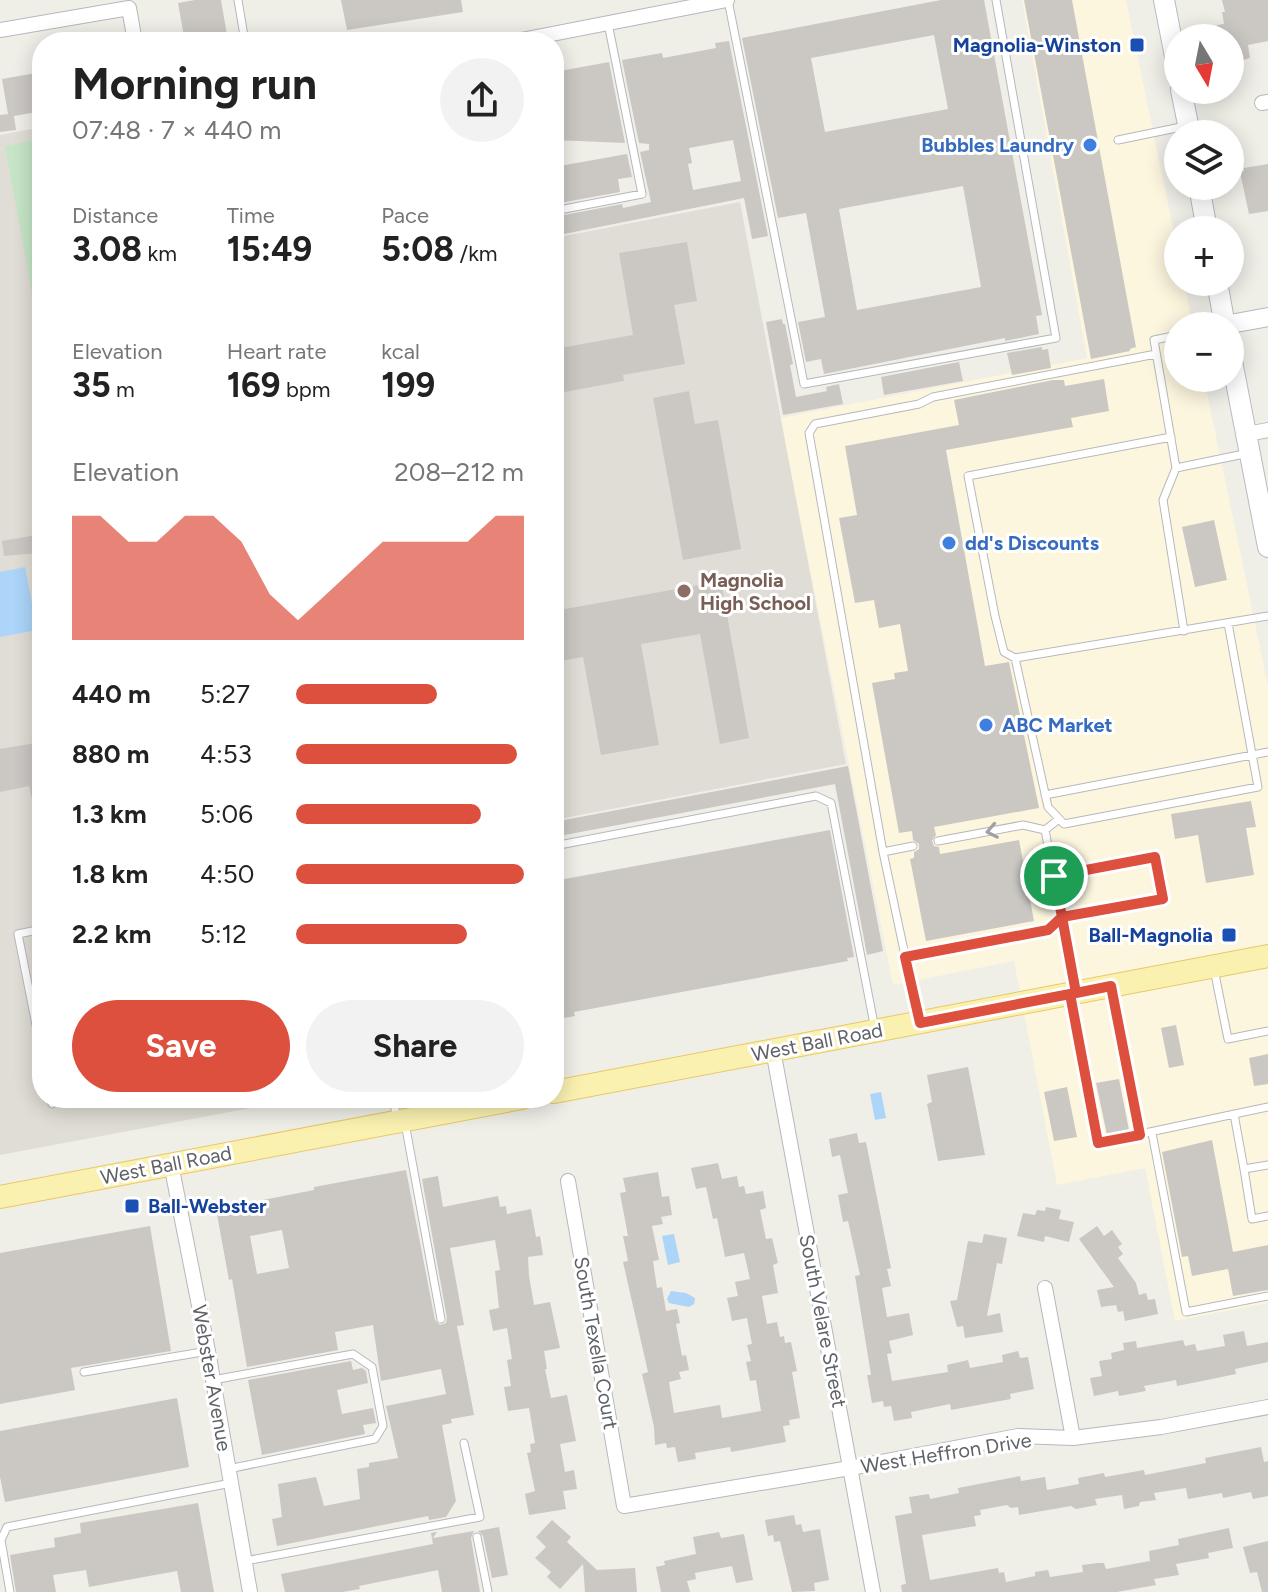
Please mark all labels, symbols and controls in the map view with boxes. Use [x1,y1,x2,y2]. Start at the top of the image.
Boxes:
north arrow [1164,24,1244,104]
map controls [1164,24,1244,392]
place label: Magnolia-Winston [953,33,1121,57]
marker: Magnolia-Winston [1128,36,1146,54]
text: Morning run [72,57,317,110]
button: share [440,58,524,142]
text: 07:48 · 7 × 440 m [72,114,281,146]
button: layers [1164,120,1244,200]
place label: Bubbles Laundry [921,133,1074,157]
marker: Bubbles Laundry [1081,136,1099,154]
text: Distance [72,202,158,229]
text: Time [227,202,275,229]
text: Pace [381,202,429,229]
button: + [1164,216,1244,296]
text: 3.08 [72,229,142,270]
text: 15:49 [227,229,312,270]
text: 5:08 [381,229,454,270]
text: km [142,240,177,267]
text: /km [454,240,498,267]
button: − [1164,312,1244,392]
text: Elevation [72,338,162,365]
text: Heart rate [227,338,327,365]
text: kcal [381,338,420,365]
text: 35 [72,365,111,406]
text: 169 [227,365,280,406]
text: 199 [381,365,435,406]
text: m [111,376,135,403]
text: bpm [280,376,331,403]
text: Elevation [72,456,179,488]
text: 208–212 m [394,456,524,488]
place label: dd's Discounts [965,531,1099,555]
marker: dd's Discounts [940,534,958,552]
place label: Magnolia High School [700,568,811,615]
marker: Magnolia High School [675,582,693,600]
text: 440 m [72,678,151,710]
text: 5:27 [200,678,250,710]
place label: ABC Market [1002,713,1113,737]
marker: ABC Market [977,716,995,734]
text: 880 m [72,738,150,770]
text: 4:53 [200,738,252,770]
text: 1.3 km [72,798,147,830]
text: 5:06 [200,798,253,830]
one-way arrow [985,821,998,838]
pin [1020,842,1088,910]
icon: arrive [1032,854,1076,898]
text: 1.8 km [72,858,148,890]
text: 4:50 [200,858,254,890]
text: 2.2 km [72,918,151,950]
text: 5:12 [200,918,247,950]
place label: Ball-Magnolia [1088,923,1213,947]
marker: Ball-Magnolia [1220,926,1238,944]
button: Save [72,1000,290,1092]
button: Share [306,1000,524,1092]
street label: West Ball Road [749,1018,885,1066]
street label: West Ball Road [98,1141,234,1189]
place label: Ball-Webster [148,1194,267,1218]
marker: Ball-Webster [123,1197,141,1215]
street label: South Velare Street [794,1232,852,1410]
street label: South Texella Court [569,1255,623,1431]
street label: Webster Avenue [187,1303,237,1453]
street label: West Heffron Drive [859,1428,1033,1478]

